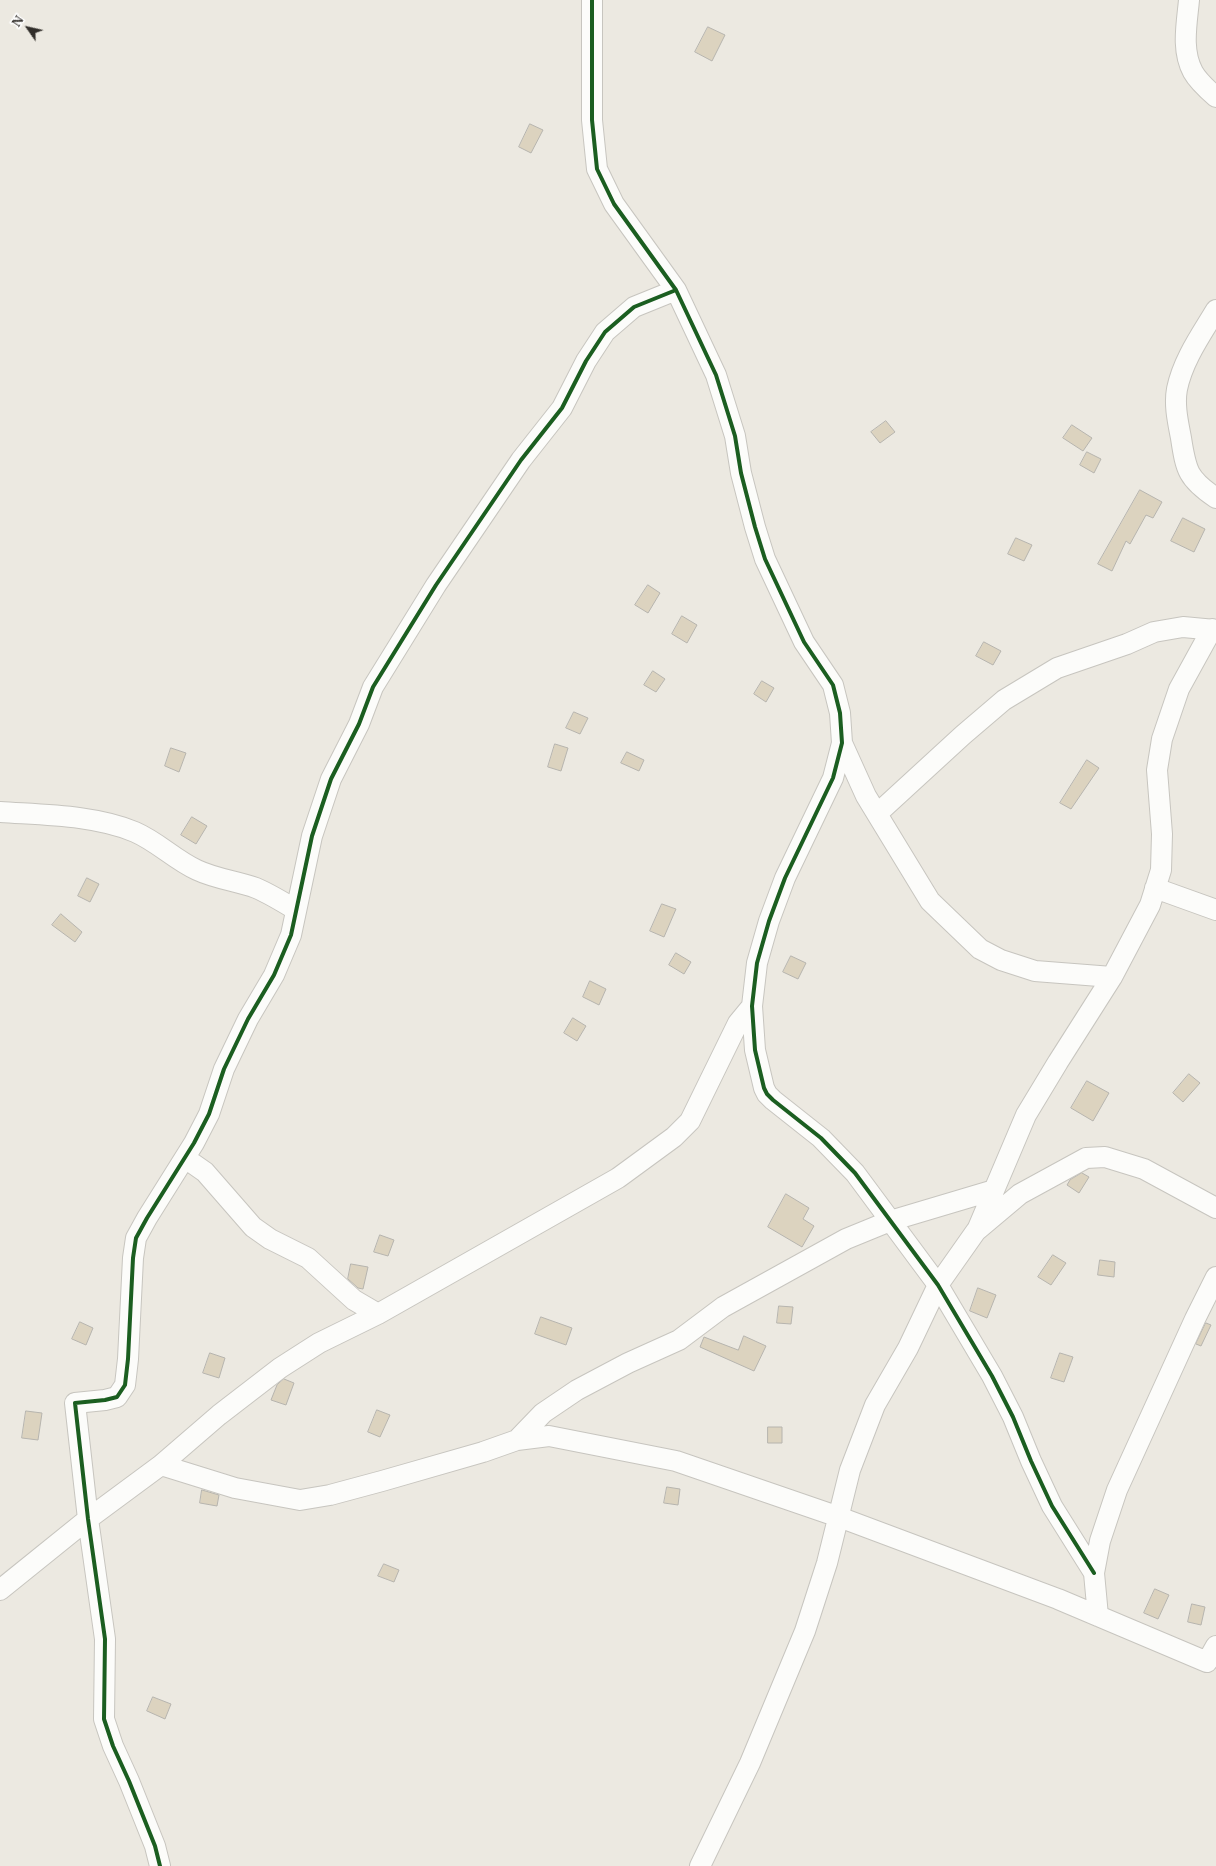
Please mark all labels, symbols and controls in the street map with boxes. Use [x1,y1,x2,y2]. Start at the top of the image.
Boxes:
north arrow [8,8,48,48]
text: N [9,13,27,29]

